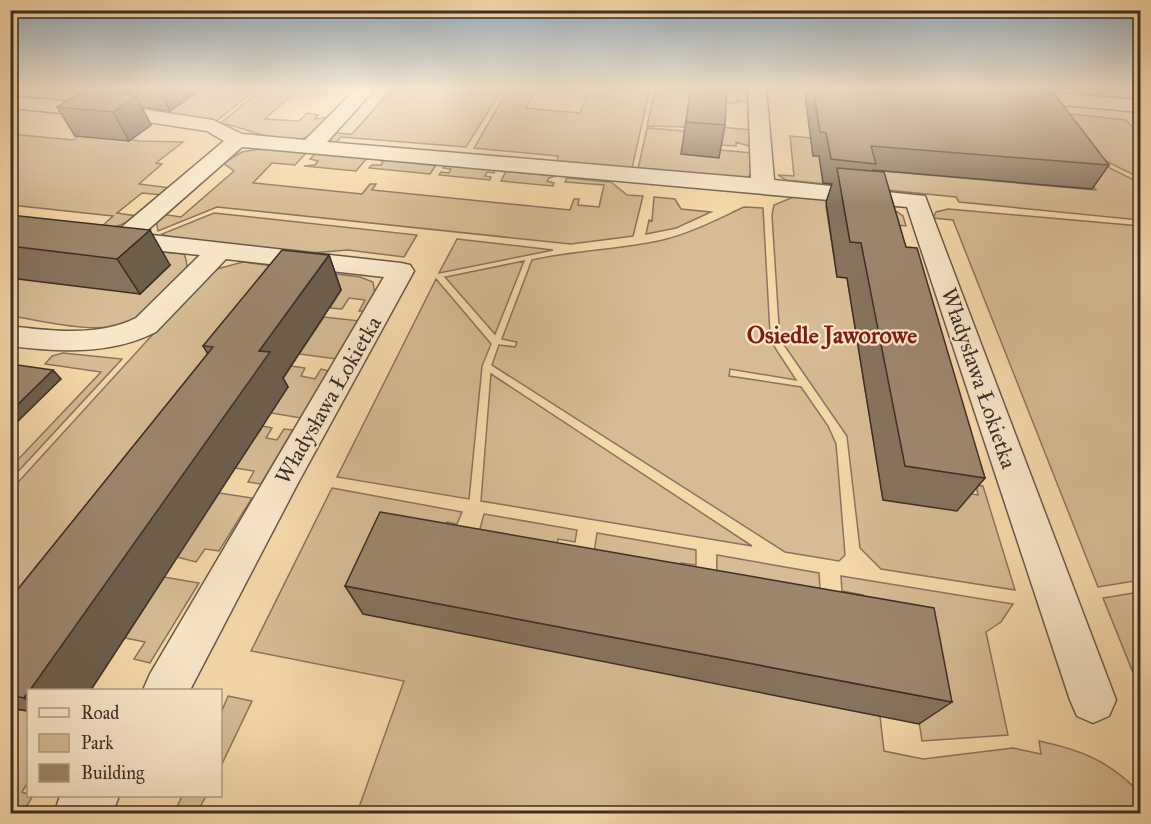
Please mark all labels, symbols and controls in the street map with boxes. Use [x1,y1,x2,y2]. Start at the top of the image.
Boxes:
street label: Władysława Łokietka [935,284,1023,473]
street label: Władysława Łokietka [269,311,387,489]
district label: Osiedle Jaworowe [747,320,917,350]
legend [27,689,222,797]
text: Road [81,702,119,724]
text: Park [81,732,114,754]
text: Building [81,762,145,785]

